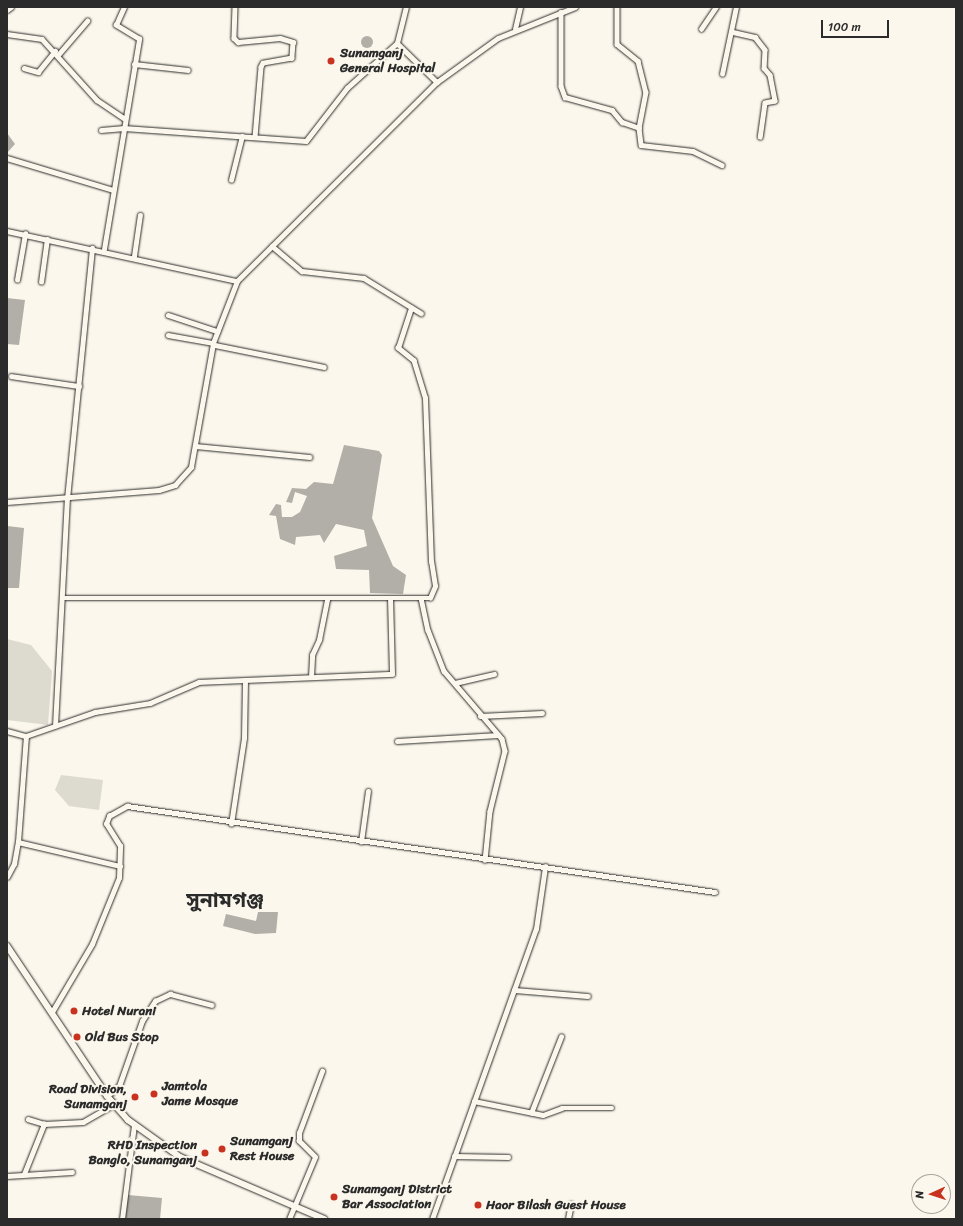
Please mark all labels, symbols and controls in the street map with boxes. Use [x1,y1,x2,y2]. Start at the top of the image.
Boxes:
scale bar [823,12,891,38]
text: 100 m [828,16,861,38]
place label: Sunamganj General Hospital [340,46,435,77]
marker: Sunamganj General Hospital [325,55,337,67]
district label: সুনামগঞ্জ [186,887,264,913]
place label: Hotel Nurani [82,1003,156,1019]
marker: Hotel Nurani [69,1006,79,1016]
place label: Old Bus Stop [85,1029,159,1045]
marker: Old Bus Stop [72,1032,82,1042]
place label: Jamtola Jame Mosque [162,1079,237,1110]
place label: Road Division, Sunamganj [48,1082,127,1113]
marker: Jamtola Jame Mosque [149,1089,159,1099]
marker: Road Division, Sunamganj [130,1092,140,1102]
place label: Sunamganj Rest House [230,1134,295,1165]
place label: RHD Inspection Banglo, Sunamganj [89,1138,197,1169]
marker: Sunamganj Rest House [217,1144,227,1154]
marker: RHD Inspection Banglo, Sunamganj [200,1148,210,1158]
north arrow [911,1174,951,1214]
place label: Sunamganj District Bar Association [342,1182,452,1213]
text: N [910,1190,929,1199]
marker: Sunamganj District Bar Association [329,1192,339,1202]
place label: Haor Bilash Guest House [486,1197,627,1213]
marker: Haor Bilash Guest House [473,1200,483,1210]

